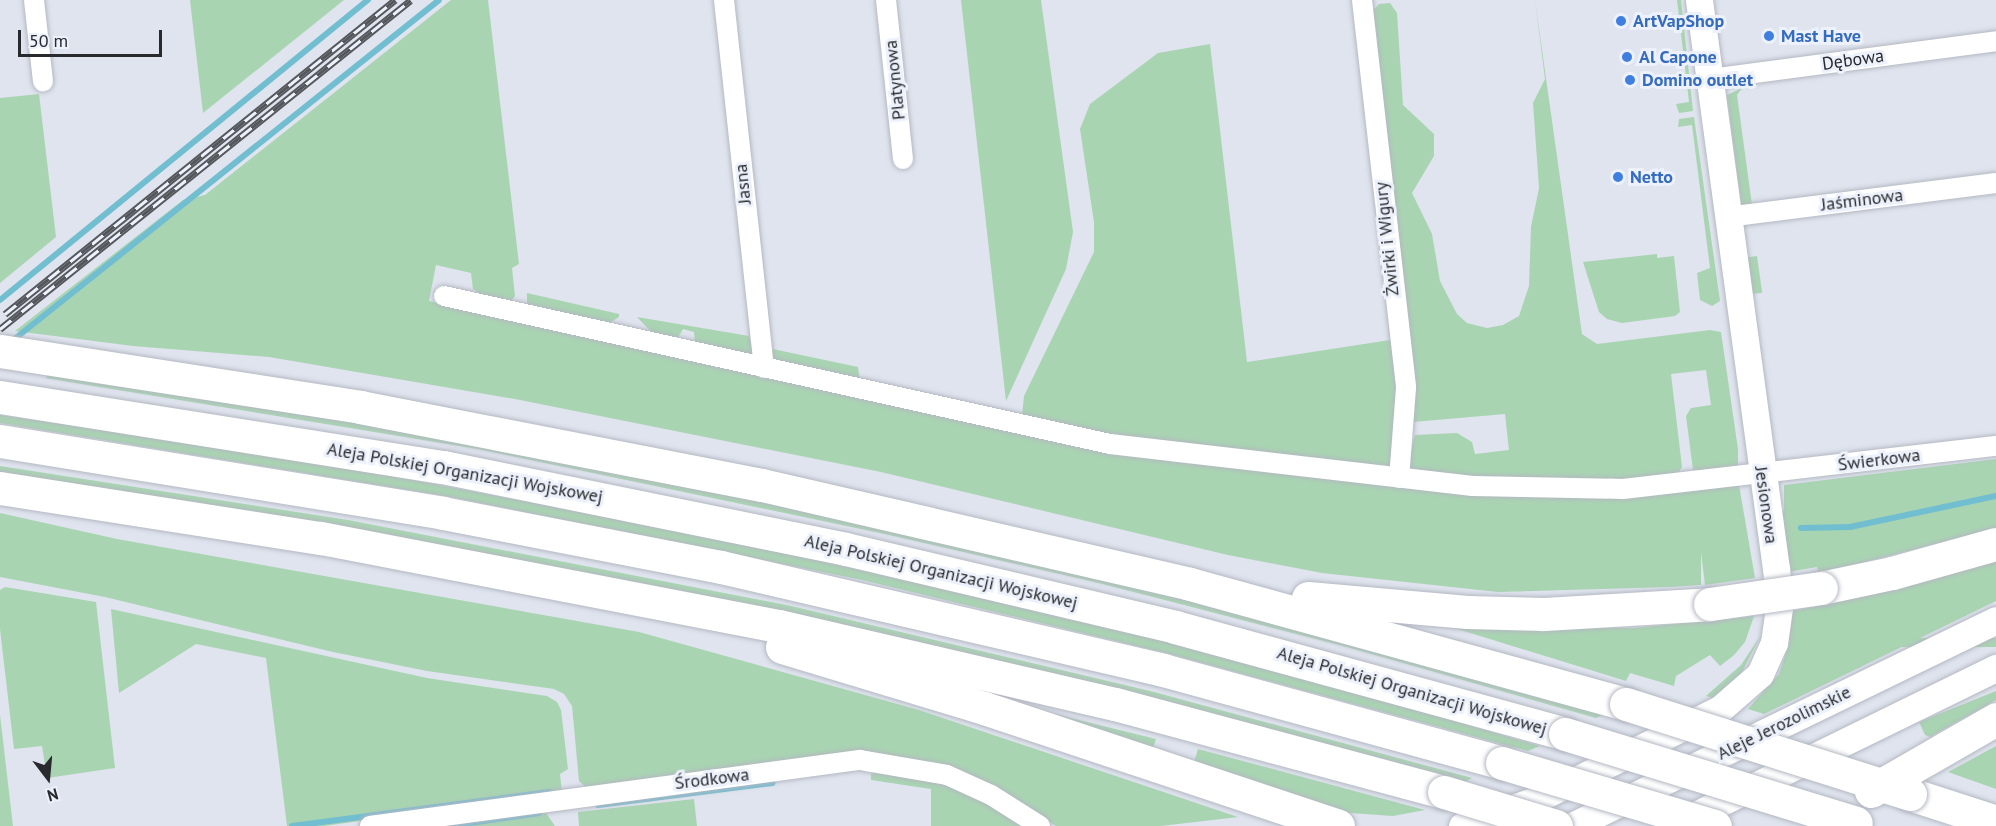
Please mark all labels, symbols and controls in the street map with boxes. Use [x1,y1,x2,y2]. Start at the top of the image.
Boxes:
place label: ArtVapShop [1633,10,1724,32]
marker: ArtVapShop [1614,14,1628,28]
scale bar [21,18,165,56]
place label: Mast Have [1781,25,1861,47]
text: 50 m [29,29,68,52]
marker: Mast Have [1762,29,1776,43]
street label: Platynowa [880,39,910,121]
street label: Dębowa [1821,45,1885,75]
place label: Al Capone [1639,46,1717,68]
marker: Al Capone [1620,50,1634,64]
place label: Domino outlet [1642,69,1753,91]
marker: Domino outlet [1623,73,1637,87]
street label: Jasna [730,163,756,205]
place label: Netto [1630,166,1673,188]
marker: Netto [1611,170,1625,184]
street label: Żwirki i Wigury [1370,181,1404,297]
street label: Jaśminowa [1820,184,1904,216]
street label: Aleja Polskiej Organizacji Wojskowej [325,438,605,508]
street label: Świerkowa [1837,444,1921,476]
street label: Jesionowa [1750,465,1782,545]
street label: Aleja Polskiej Organizacji Wojskowej [802,530,1080,614]
street label: Aleja Polskiej Organizacji Wojskowej [1275,642,1549,740]
street label: Aleje Jerozolimskie [1714,681,1854,765]
north arrow [18,748,78,808]
street label: Środkowa [673,764,751,794]
text: N [45,784,61,806]

